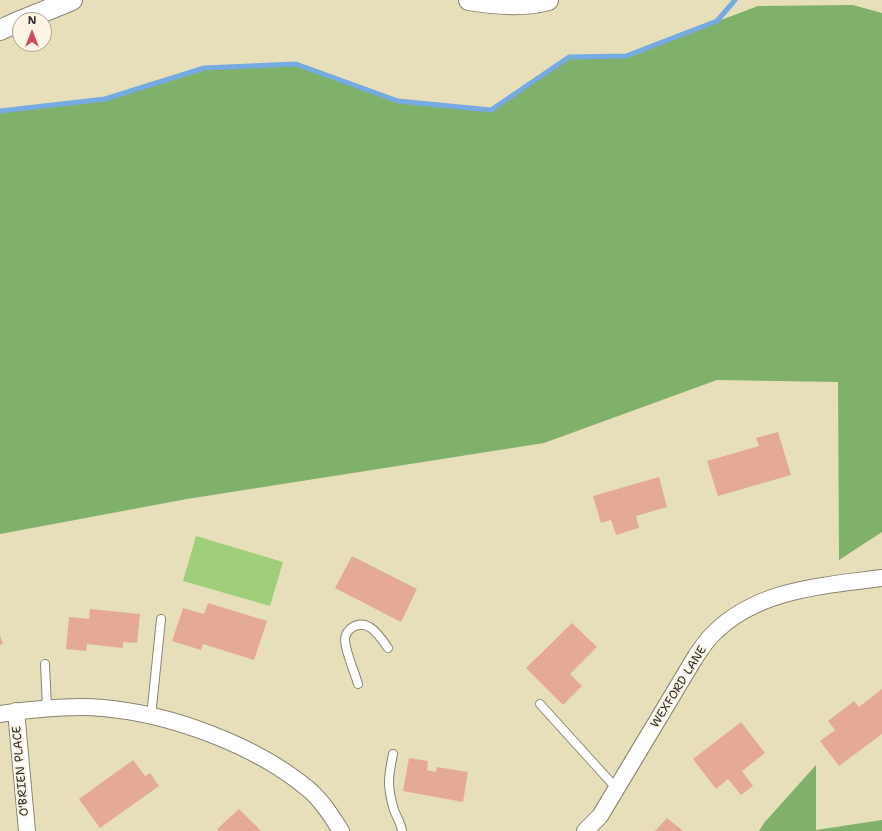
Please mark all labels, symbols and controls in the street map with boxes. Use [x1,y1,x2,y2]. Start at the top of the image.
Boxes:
north arrow [12,12,52,52]
text: N [28,13,36,28]
street label: WEXFORD LANE [648,643,710,731]
street label: O'BRIEN PLACE [10,725,32,817]

